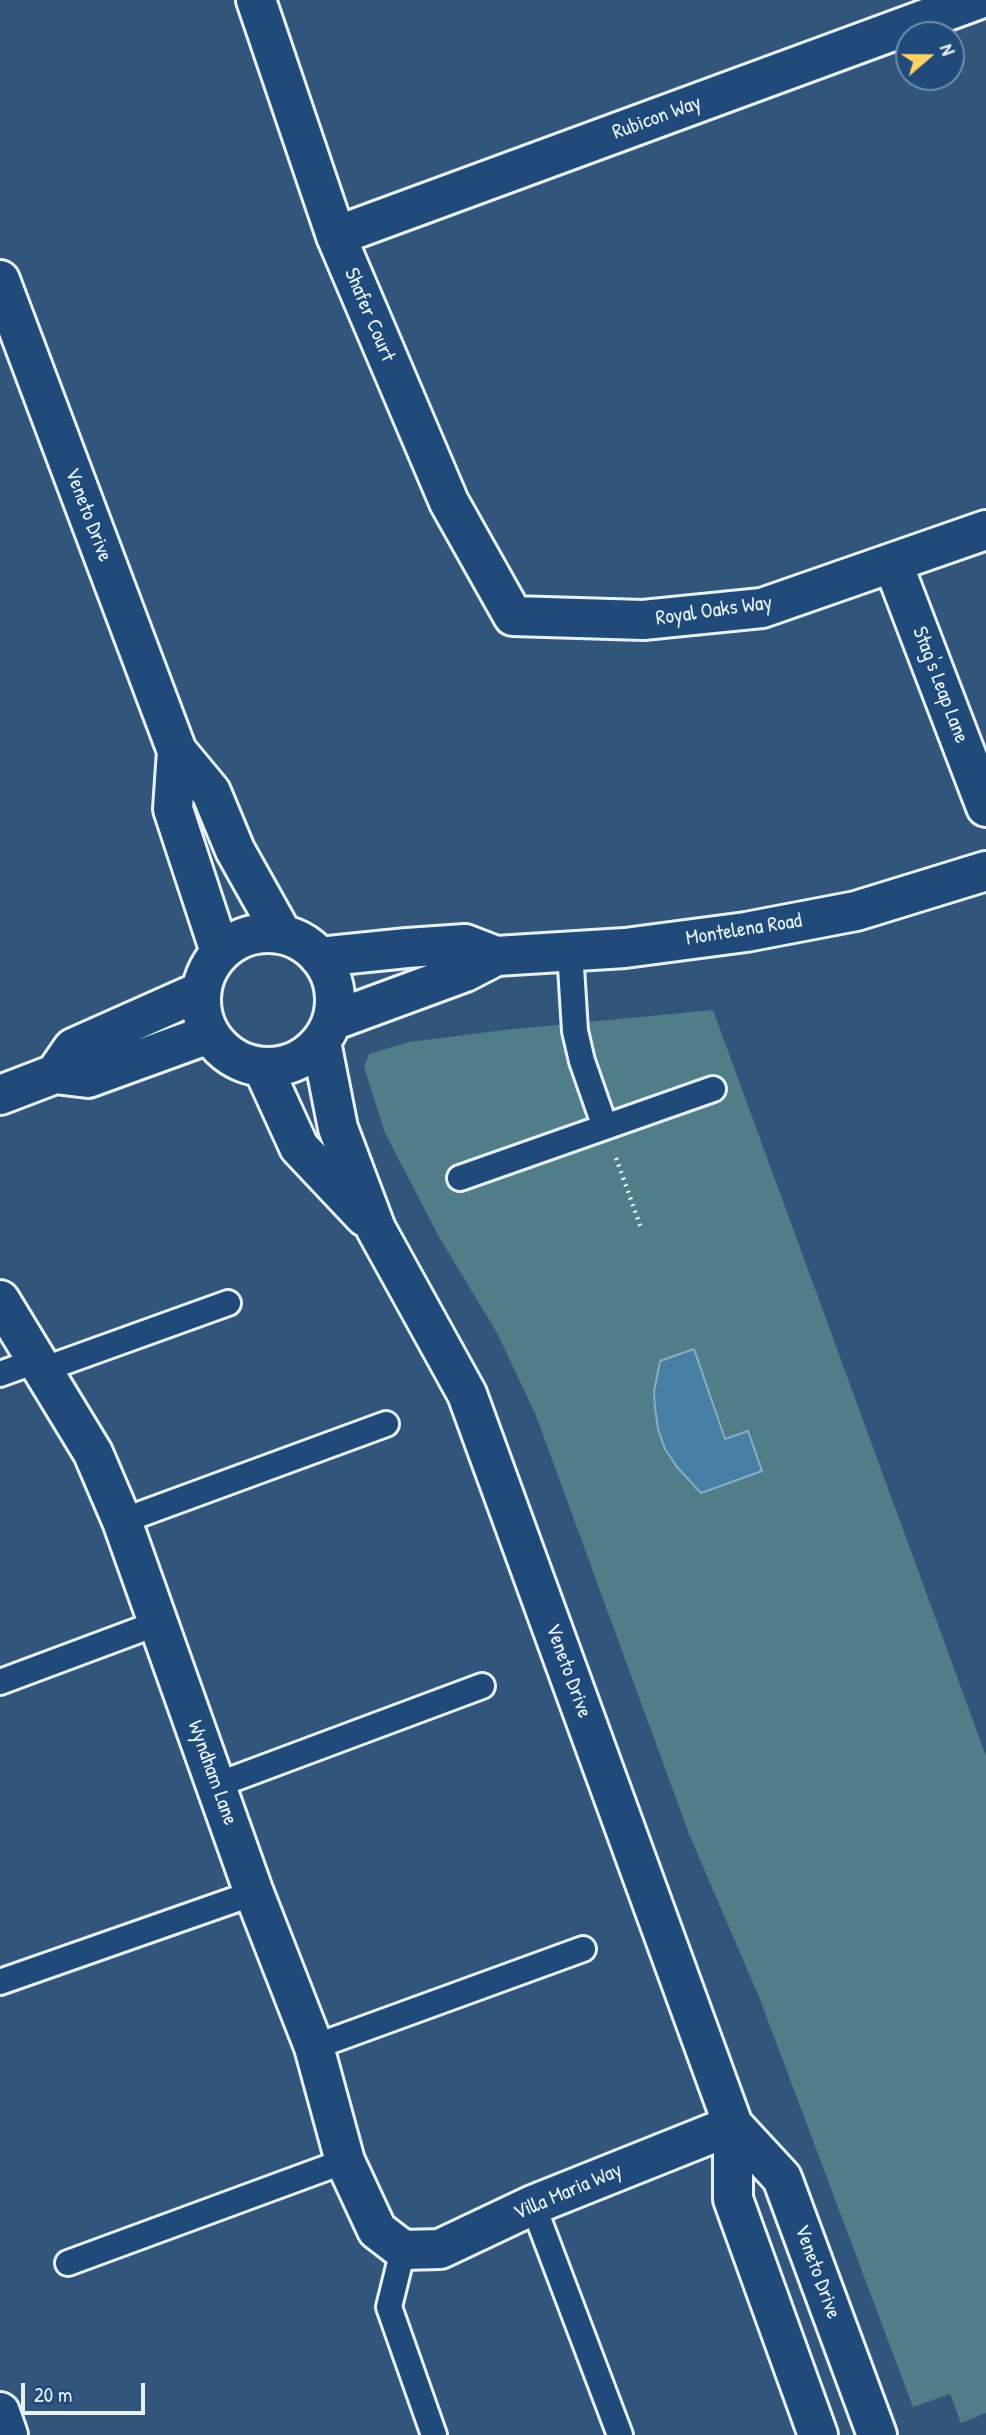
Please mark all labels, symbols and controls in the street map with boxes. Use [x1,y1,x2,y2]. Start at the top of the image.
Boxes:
north arrow [895,21,965,91]
text: N [934,40,962,59]
street label: Rubicon Way [609,90,705,146]
street label: Shafer Court [338,264,400,366]
street label: Veneto Drive [59,465,117,565]
street label: Royal Oaks Way [654,590,774,632]
street label: Stag's Leap Lane [906,623,974,747]
street label: Montelena Road [684,908,804,952]
street label: Veneto Drive [539,1621,597,1721]
street label: Wyndham Lane [181,1717,243,1829]
street label: Villa Maria Way [510,2158,626,2226]
street label: Veneto Drive [788,2222,846,2322]
scale bar [24,2368,149,2412]
text: 20 m [34,2380,72,2409]

